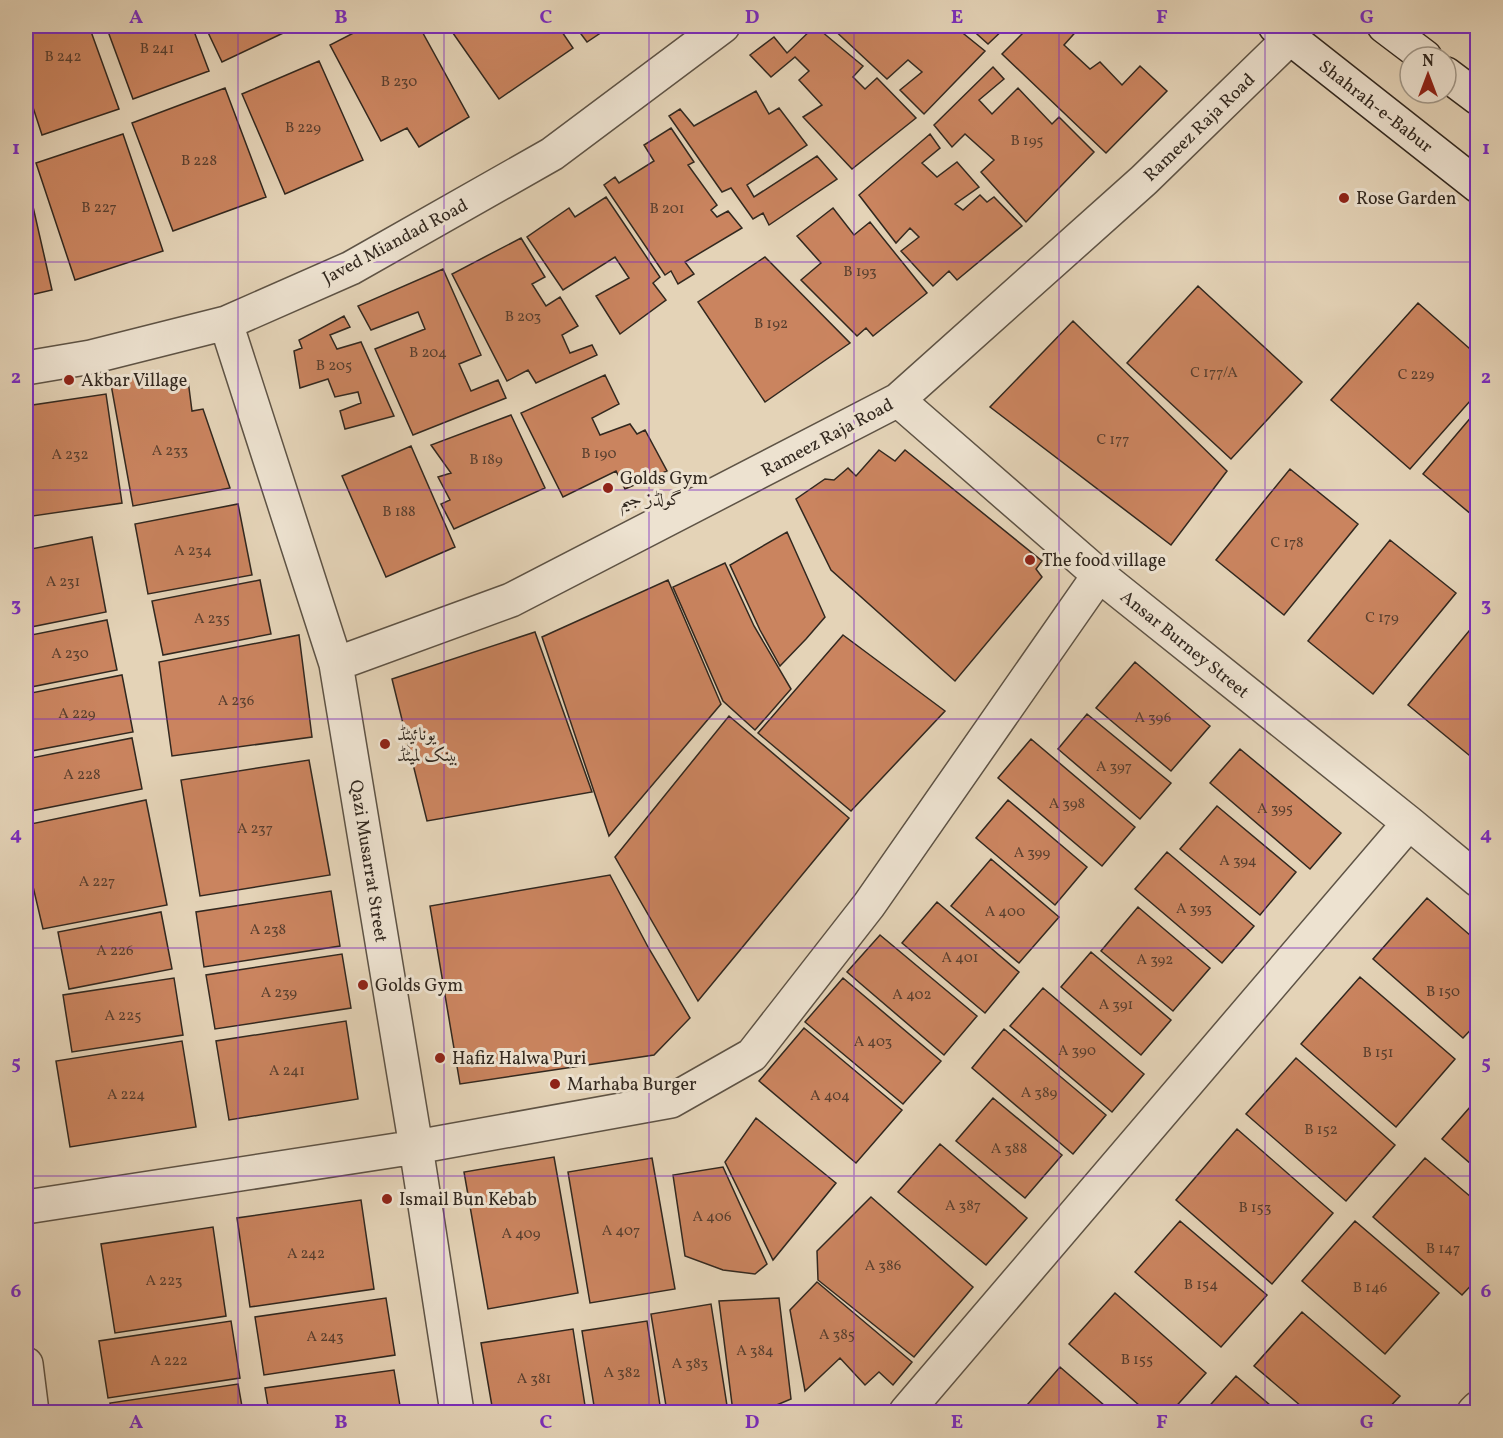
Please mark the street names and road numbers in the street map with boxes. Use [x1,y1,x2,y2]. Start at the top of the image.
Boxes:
street label: Shahrah-e-Babur [1313,55,1438,160]
street label: Rameez Raja Road [1139,68,1261,188]
street label: Javed Miandad Road [319,193,473,291]
street label: Rameez Raja Road [757,393,898,484]
street label: Ansar Burney Street [1114,585,1254,705]
street label: Qazi Musarrat Street [342,778,393,944]

